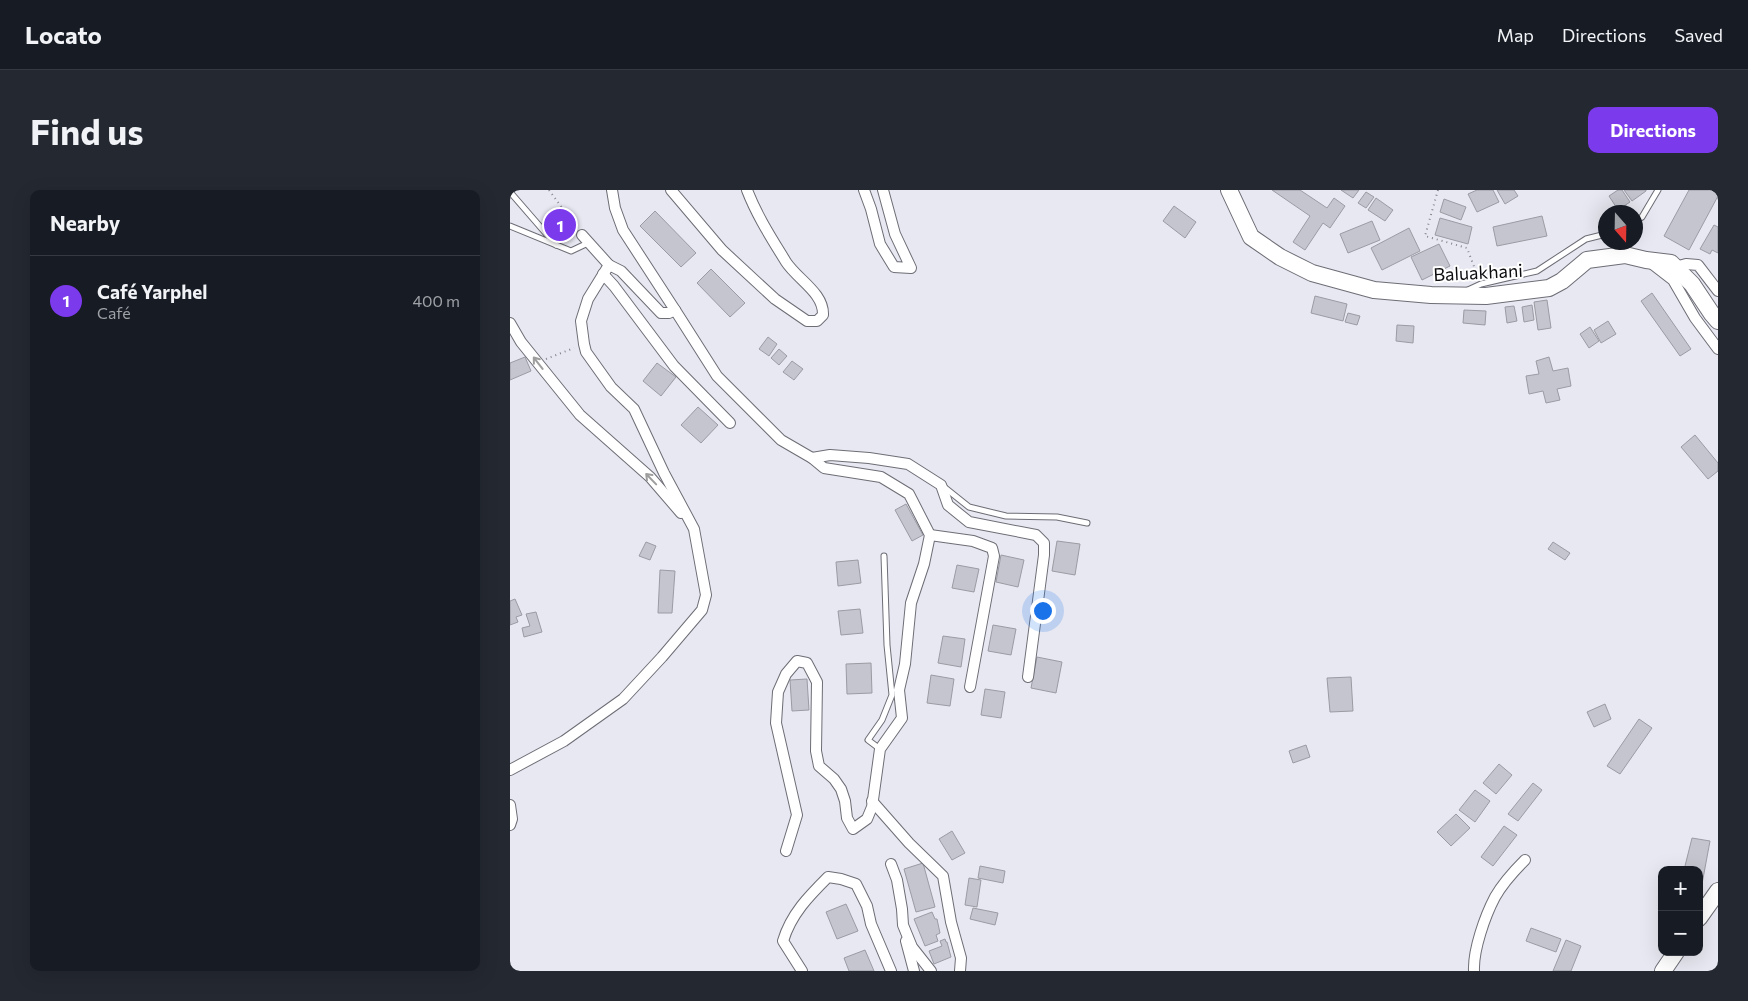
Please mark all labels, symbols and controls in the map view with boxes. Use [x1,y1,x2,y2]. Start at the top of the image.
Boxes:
text: Locato [25,20,102,49]
text: Map [1497,24,1534,46]
text: Directions [1562,24,1646,46]
text: Saved [1674,24,1723,46]
button: Directions [1588,107,1718,153]
text: Find us [30,109,144,152]
north arrow [1598,205,1643,250]
pin: 1 [544,206,576,244]
text: Nearby [50,210,120,235]
street label: Baluakhani [1433,259,1523,285]
text: Café Yarphel [97,280,207,303]
text: 1 [62,291,70,310]
text: 400 m [412,291,460,310]
text: Café [97,303,131,322]
one-way arrow [532,357,543,370]
one-way arrow [645,472,657,485]
your location [1030,598,1056,624]
map controls [1658,866,1703,956]
button: + [1658,866,1703,911]
button: − [1658,911,1703,956]

